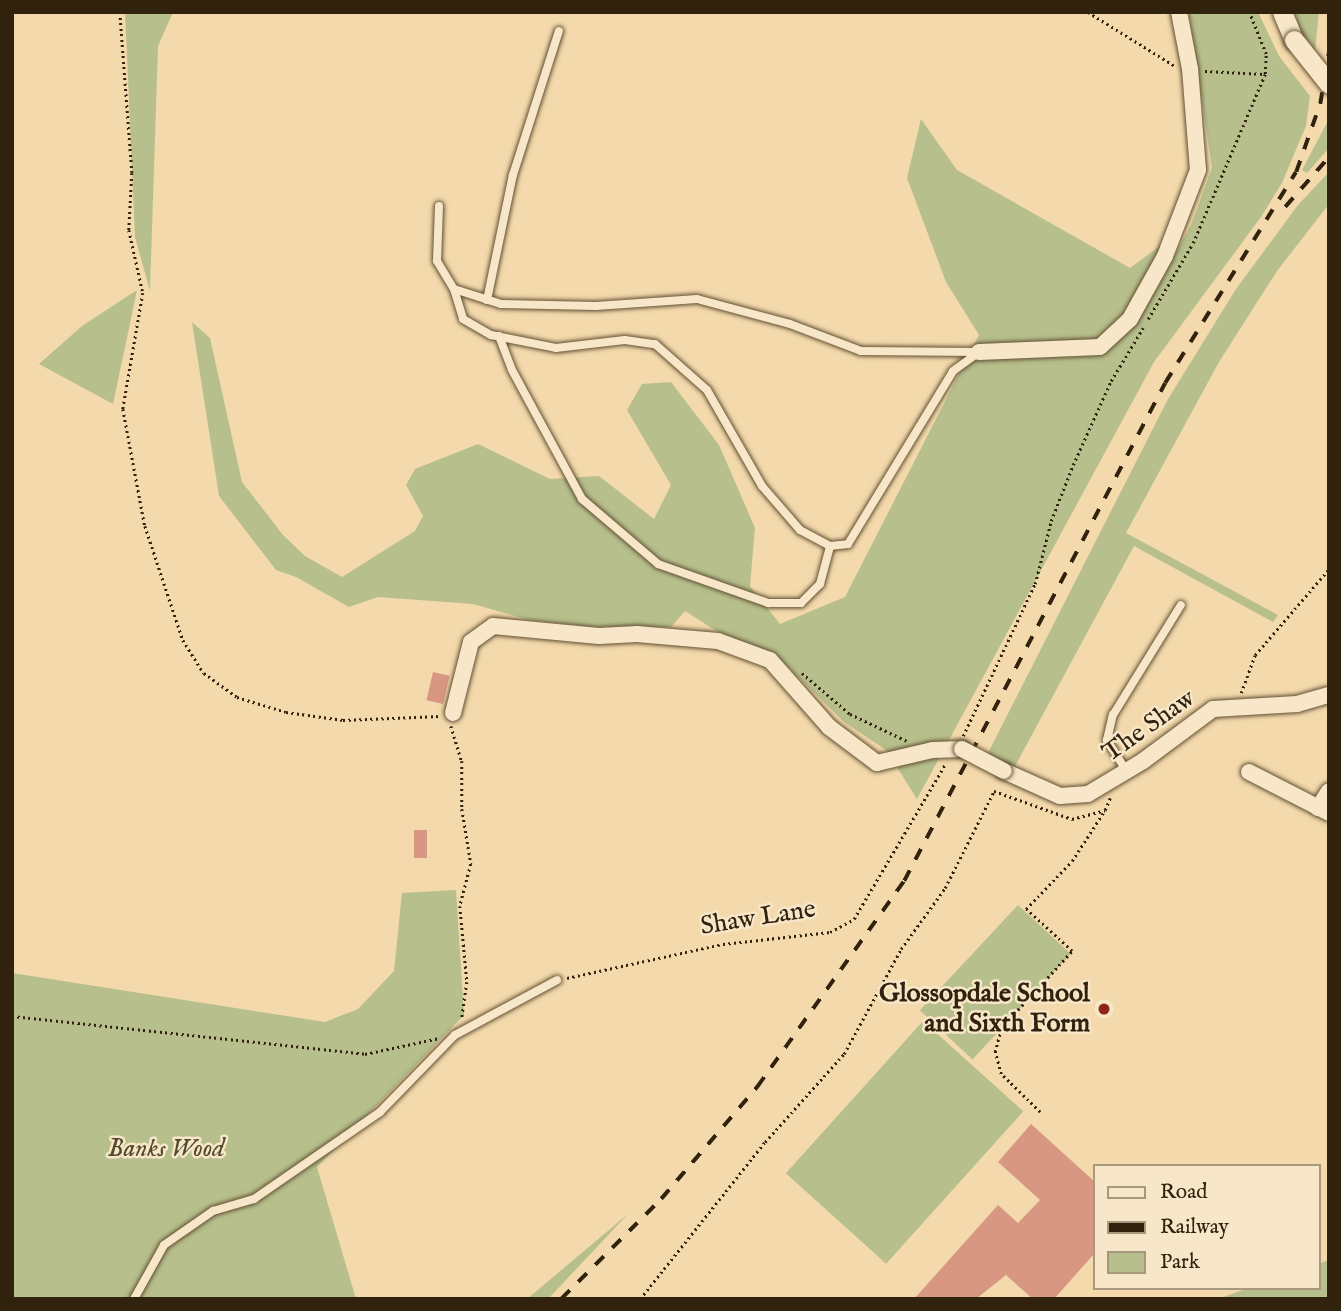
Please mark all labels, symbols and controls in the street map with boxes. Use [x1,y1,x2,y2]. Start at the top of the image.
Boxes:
street label: The Shaw [1097,683,1201,769]
street label: Shaw Lane [698,893,818,943]
place label: Glossopdale School and Sixth Form [879,978,1090,1040]
marker: Glossopdale School and Sixth Form [1096,1001,1112,1017]
park label: Banks Wood [108,1133,224,1165]
legend [1092,1164,1320,1290]
text: Road [1160,1179,1207,1206]
text: Railway [1160,1214,1229,1241]
text: Park [1160,1249,1200,1276]

